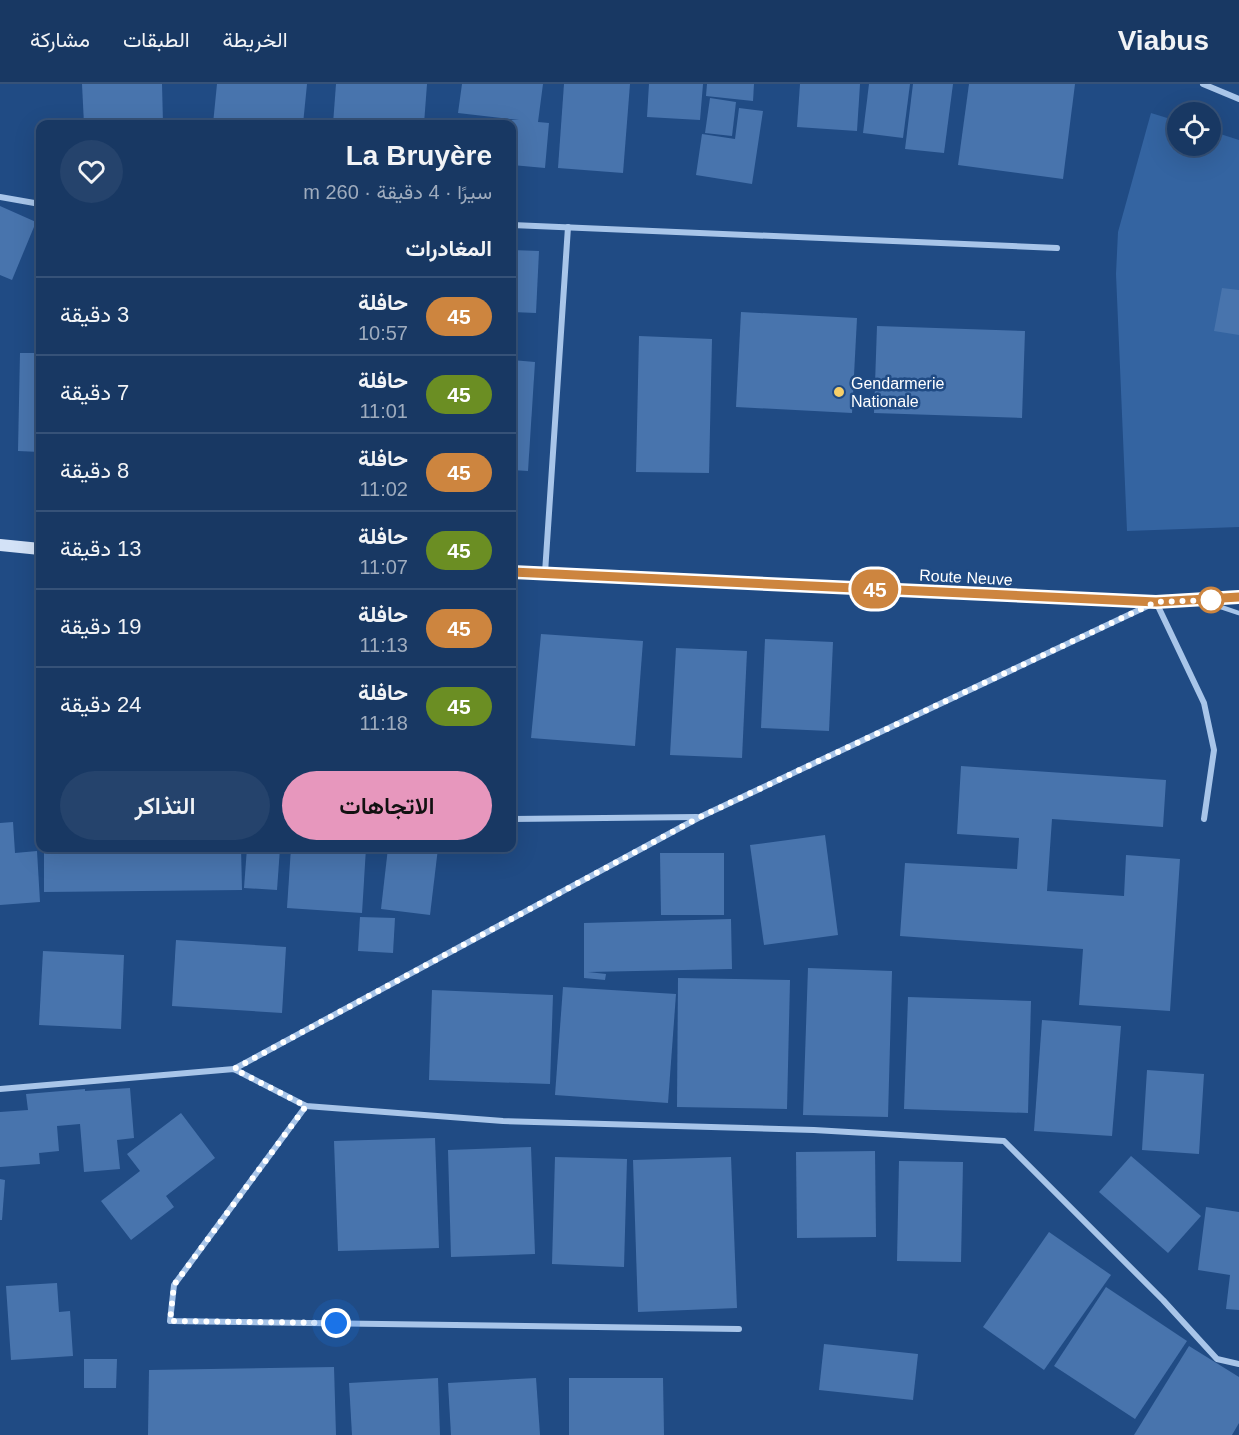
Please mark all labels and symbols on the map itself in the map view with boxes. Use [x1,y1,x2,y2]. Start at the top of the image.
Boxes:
place label: Gendarmerie Nationale [851,375,944,410]
marker: Gendarmerie Nationale [832,385,846,399]
street label: Route Neuve [919,567,1013,588]
line badge: 45 [848,570,902,608]
unlabelled marker [1198,587,1224,613]
your location [321,1308,351,1338]

